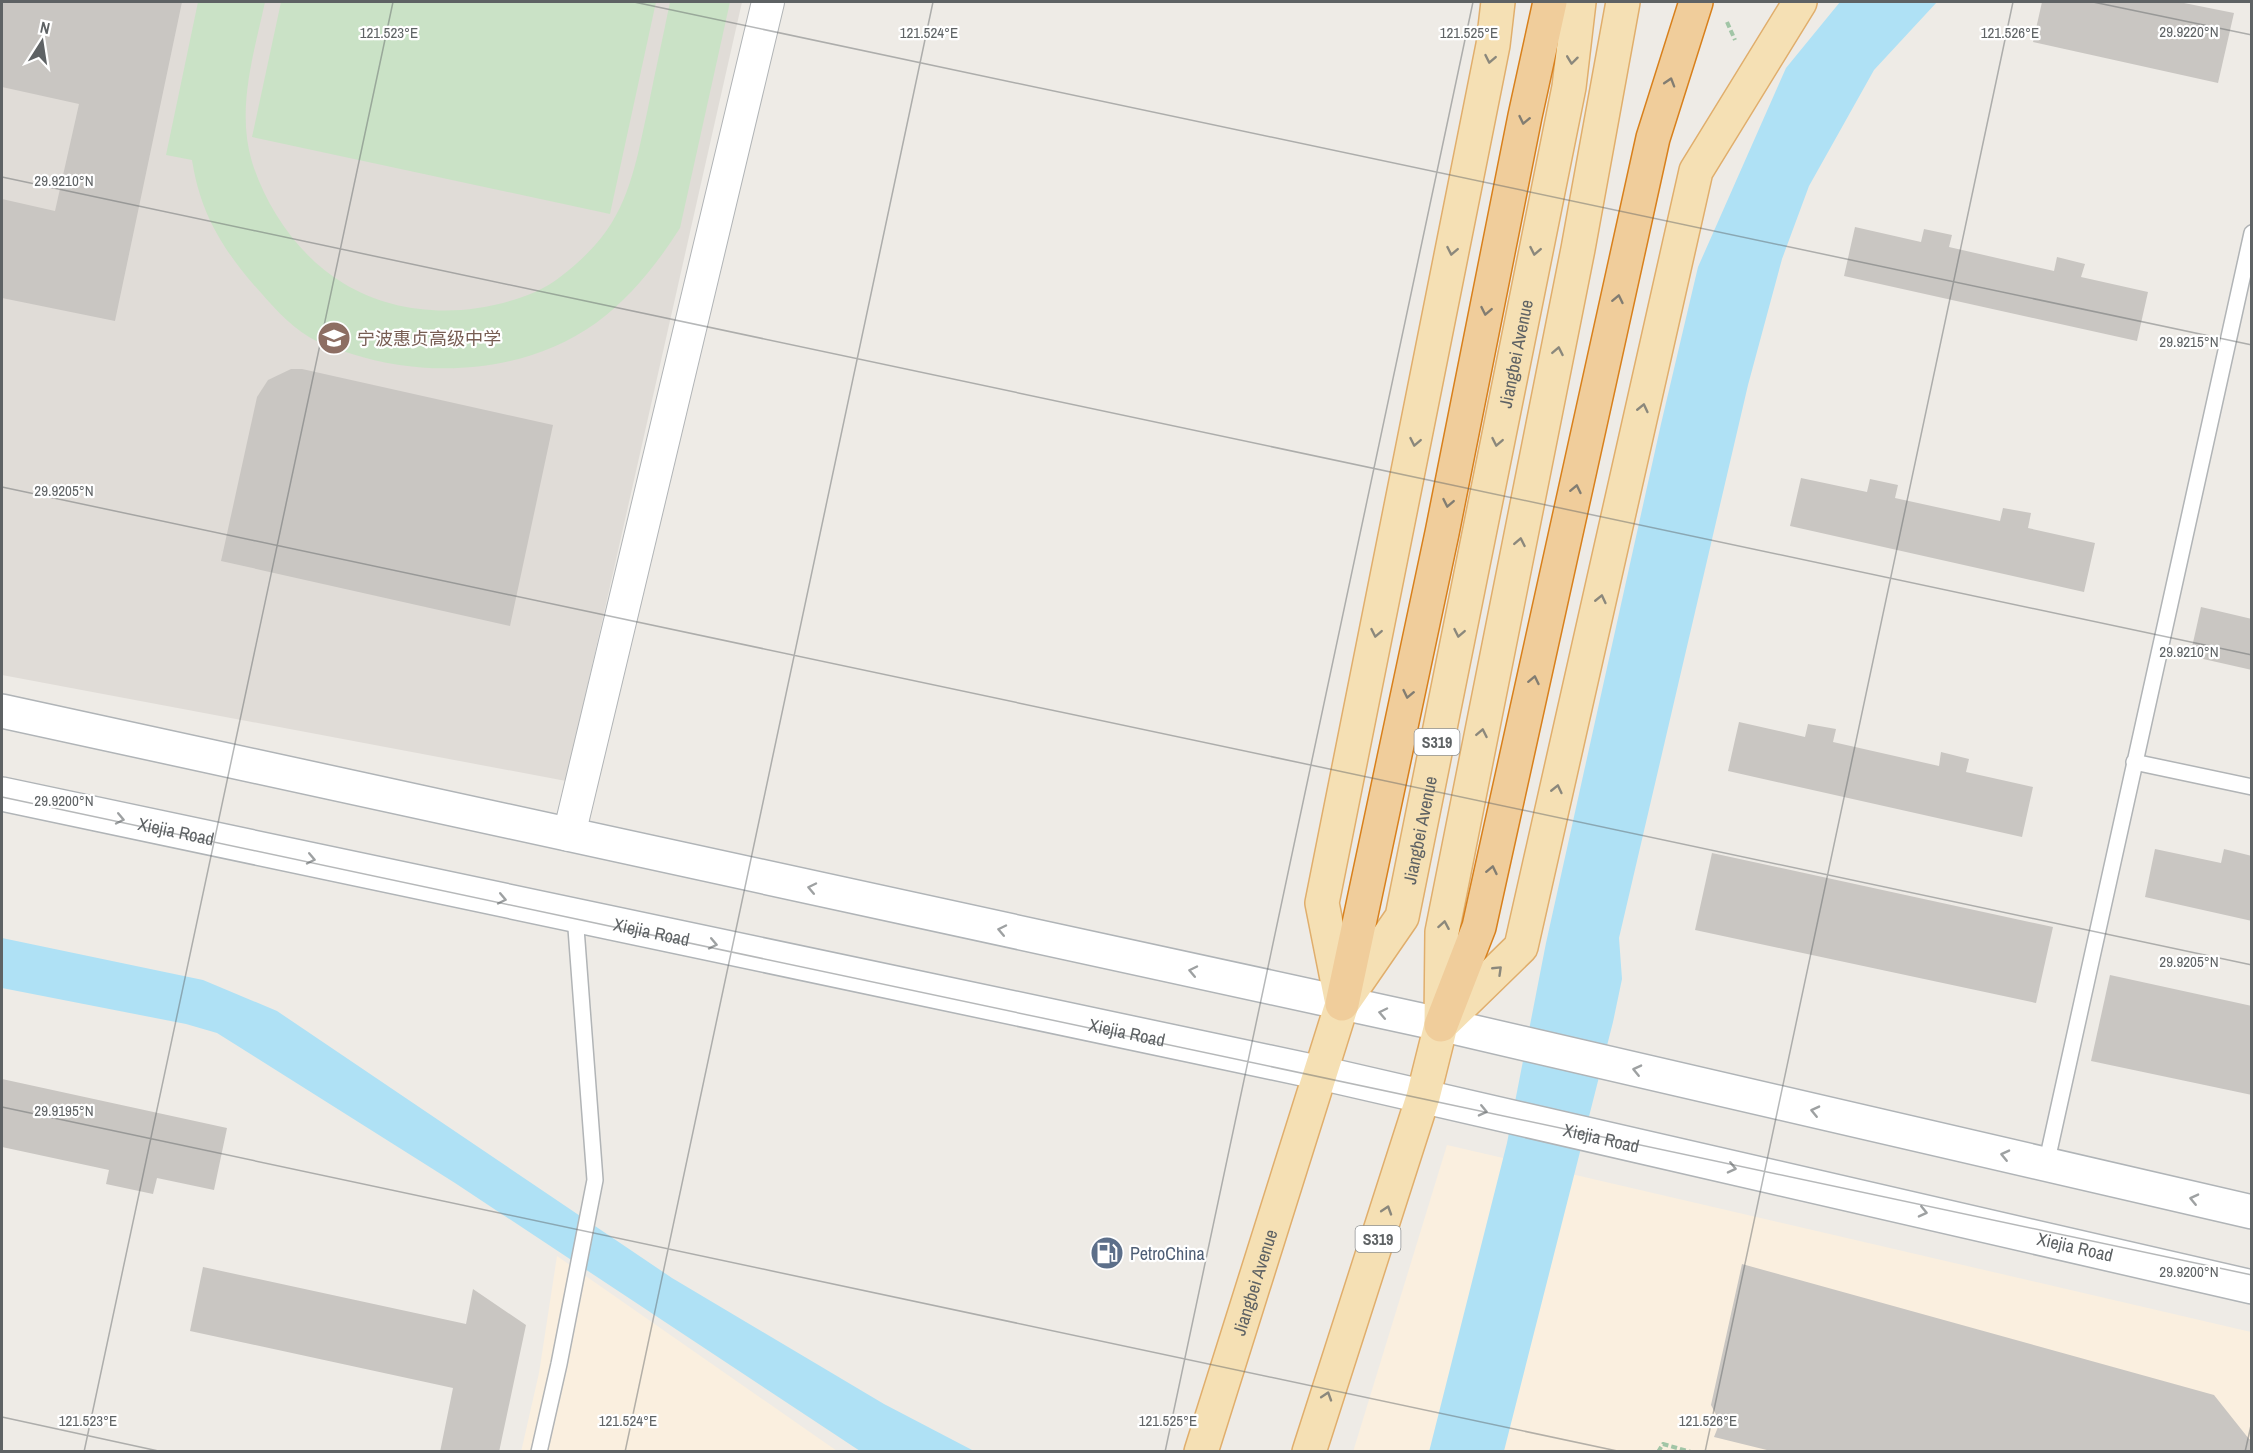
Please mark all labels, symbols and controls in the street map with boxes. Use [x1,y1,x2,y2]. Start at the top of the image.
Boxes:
north arrow [12,12,72,72]
text: N [38,16,52,39]
text: 29.9220°N [2159,21,2219,42]
text: 121.523°E [360,22,418,43]
text: 121.524°E [900,22,958,43]
text: 121.525°E [1440,22,1498,43]
text: 121.526°E [1981,22,2039,43]
one-way arrow [1484,54,1497,64]
one-way arrow [1566,55,1579,64]
one-way arrow [1663,77,1676,88]
one-way arrow [1518,115,1531,125]
text: 29.9210°N [34,170,94,191]
one-way arrow [1446,245,1459,255]
one-way arrow [1529,246,1542,256]
one-way arrow [1610,294,1623,304]
street label: Jiangbei Avenue [1492,297,1538,410]
one-way arrow [1480,306,1493,316]
school or university icon: 宁波惠贞高级中学 [316,320,352,356]
place label: 宁波惠贞高级中学 [357,326,501,351]
text: 29.9215°N [2159,331,2219,352]
one-way arrow [1551,346,1564,356]
one-way arrow [1636,404,1649,414]
one-way arrow [1409,437,1422,447]
one-way arrow [1491,437,1504,447]
text: 29.9205°N [34,480,94,501]
one-way arrow [1568,484,1581,494]
one-way arrow [1442,497,1455,507]
one-way arrow [1513,537,1526,547]
one-way arrow [1593,594,1606,604]
one-way arrow [1370,628,1383,638]
one-way arrow [1453,628,1466,638]
text: 29.9210°N [2159,641,2219,662]
one-way arrow [1526,675,1539,685]
one-way arrow [1402,688,1415,698]
road number: S319 [1414,729,1460,755]
one-way arrow [1475,729,1488,739]
street label: Jiangbei Avenue [1396,774,1443,886]
one-way arrow [1550,784,1563,794]
text: 29.9200°N [34,790,94,811]
street label: Xiejia Road [136,811,217,851]
one-way arrow [115,812,125,825]
one-way arrow [306,852,316,865]
one-way arrow [1485,865,1498,875]
one-way arrow [807,882,817,895]
one-way arrow [497,892,507,905]
street label: Xiejia Road [611,911,692,952]
one-way arrow [1437,920,1450,930]
one-way arrow [998,924,1008,937]
one-way arrow [708,937,718,950]
text: 29.9205°N [2159,951,2219,972]
one-way arrow [1188,965,1198,978]
one-way arrow [1491,966,1502,977]
one-way arrow [1379,1007,1389,1020]
street label: Xiejia Road [1087,1012,1167,1052]
one-way arrow [1632,1064,1642,1077]
text: 29.9195°N [34,1100,94,1121]
one-way arrow [1478,1104,1488,1117]
one-way arrow [1810,1105,1820,1118]
street label: Xiejia Road [1561,1117,1642,1158]
one-way arrow [2000,1149,2010,1162]
one-way arrow [1727,1161,1737,1174]
one-way arrow [2190,1193,2200,1206]
one-way arrow [1917,1204,1927,1217]
one-way arrow [1380,1205,1392,1216]
street label: Jiangbei Avenue [1226,1226,1283,1338]
road number: S319 [1356,1226,1400,1252]
street label: Xiejia Road [2035,1226,2116,1267]
fuel station icon: PetroChina [1089,1235,1125,1271]
place label: PetroChina [1130,1241,1205,1266]
text: 29.9200°N [2159,1261,2219,1282]
one-way arrow [1320,1391,1332,1402]
text: 121.523°E [59,1410,117,1431]
text: 121.524°E [599,1410,657,1431]
text: 121.525°E [1139,1410,1197,1431]
text: 121.526°E [1679,1410,1737,1431]

